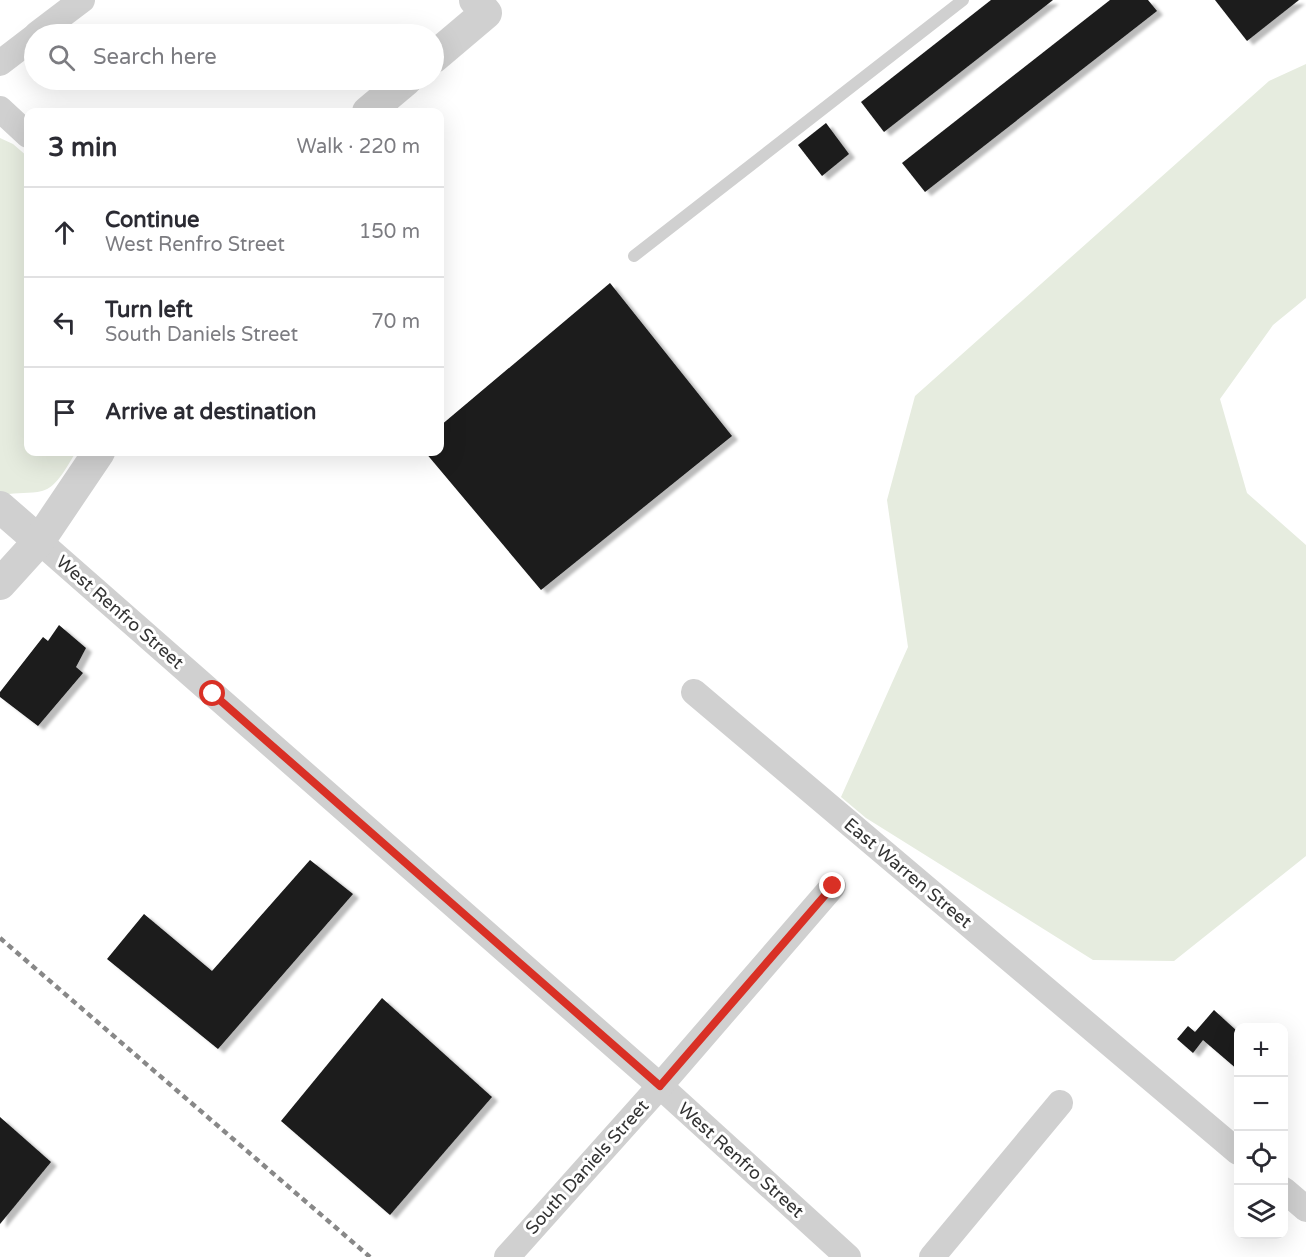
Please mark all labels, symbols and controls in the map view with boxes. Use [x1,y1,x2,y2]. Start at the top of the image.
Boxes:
search box [24,24,444,90]
icon: search [45,41,78,74]
text: Search here [93,44,217,70]
text: 3 min [48,132,117,163]
text: Walk · 220 m [297,135,420,159]
text: Continue [105,207,200,233]
icon: ahead [48,216,81,249]
text: 150 m [359,220,420,244]
text: West Renfro Street [105,233,285,257]
text: Turn left [105,297,193,323]
icon: left [48,306,81,339]
text: 70 m [371,310,420,334]
text: South Daniels Street [105,323,298,347]
icon: arrive [48,396,81,429]
text: Arrive at destination [105,399,316,425]
street label: West Renfro Street [52,551,188,674]
route start [199,680,225,706]
street label: East Warren Street [840,813,976,933]
route end [819,872,845,898]
map controls [1234,1023,1288,1239]
button: + [1234,1023,1288,1077]
button: − [1234,1077,1288,1131]
street label: South Daniels Street [521,1095,653,1239]
street label: West Renfro Street [673,1098,809,1222]
button: locate [1234,1131,1288,1185]
button: layers [1234,1185,1288,1239]

